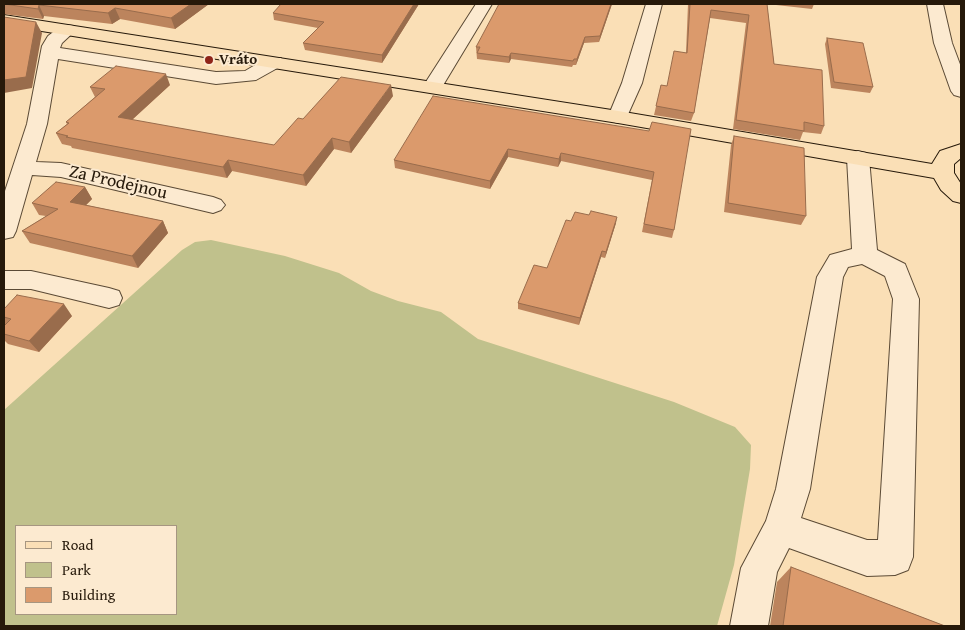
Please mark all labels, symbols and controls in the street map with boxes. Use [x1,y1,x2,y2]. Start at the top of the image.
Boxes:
place label: Vráto [219,51,257,69]
marker: Vráto [203,54,215,66]
street label: Za Prodejnou [67,161,169,205]
legend [15,525,178,615]
text: Road [62,534,93,555]
text: Park [62,559,91,580]
text: Building [62,584,115,605]

